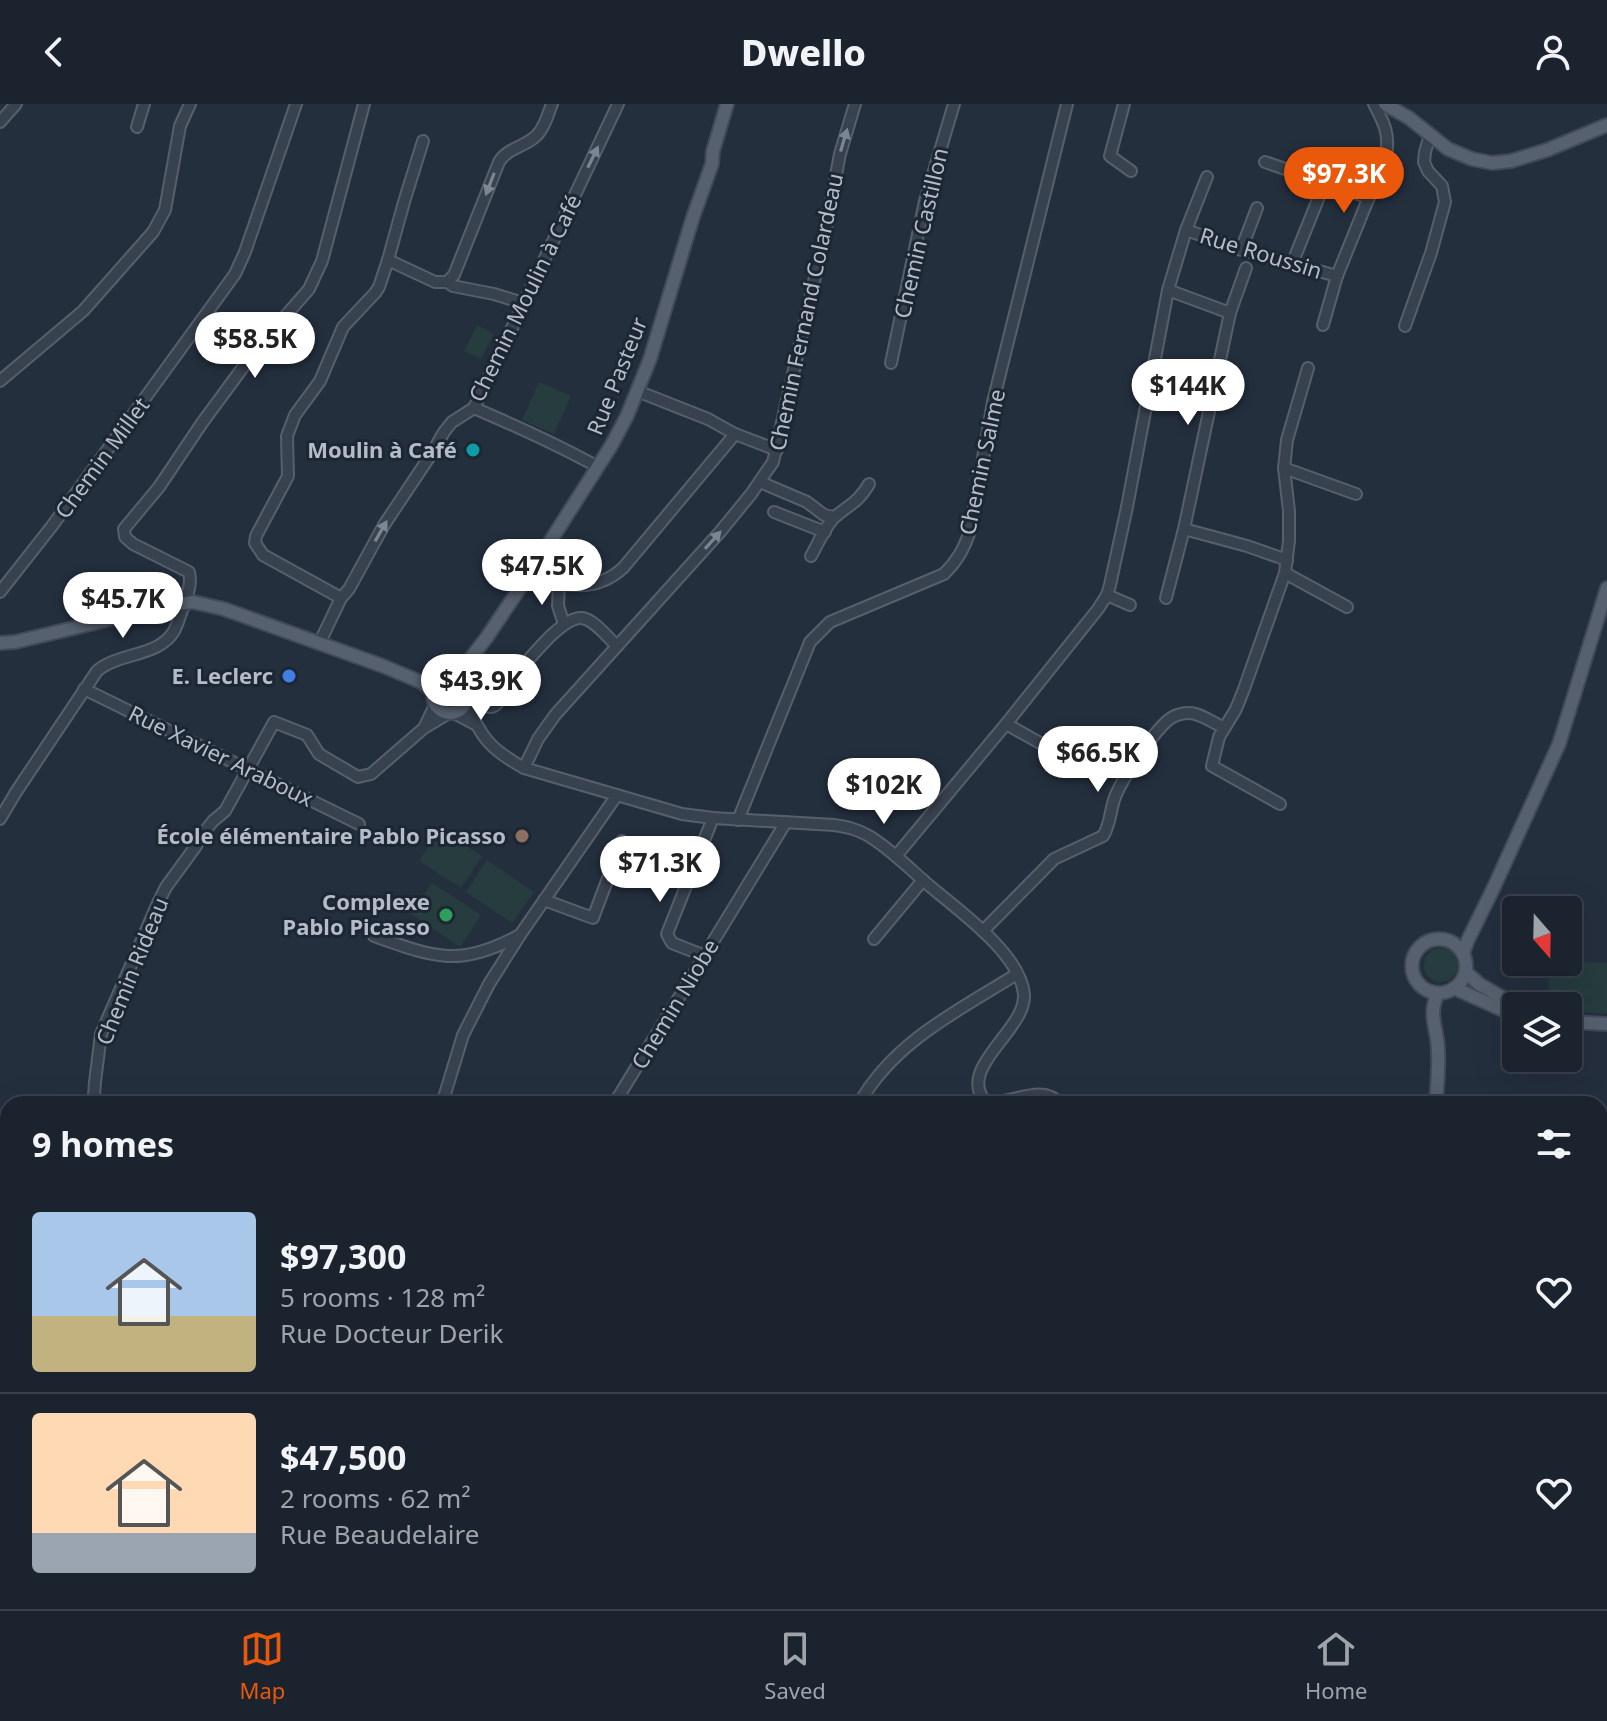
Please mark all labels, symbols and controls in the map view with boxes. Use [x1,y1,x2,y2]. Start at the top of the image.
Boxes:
text: Dwello [741,28,866,77]
icon: back [32,30,76,74]
icon: person [1531,30,1575,74]
one-way arrow [838,128,851,152]
one-way arrow [586,145,600,169]
street label: Chemin Castillon [886,145,954,321]
pin: $97.3K [1279,147,1409,215]
text: $97.3K [1302,155,1386,191]
street label: Chemin Fernand Colardeau [761,170,849,453]
one-way arrow [483,172,496,196]
street label: Chemin Moulin à Café [461,189,587,406]
street label: Rue Roussin [1196,219,1326,285]
pin: $58.5K [190,312,320,380]
street label: Rue Pasteur [579,312,653,439]
text: $58.5K [213,320,297,356]
pin: $144K [1132,359,1244,427]
text: $144K [1150,367,1226,403]
street label: Chemin Salme [951,386,1011,538]
street label: Chemin Millet [47,391,155,524]
place label: Moulin à Café [307,434,457,464]
marker: Moulin à Café [464,441,482,459]
one-way arrow [374,520,388,542]
one-way arrow [703,530,721,549]
pin: $47.5K [477,539,607,607]
text: $47.5K [500,547,584,583]
pin: $45.7K [58,572,188,640]
text: $45.7K [81,580,165,616]
pin: $43.9K [416,654,546,722]
place label: E. Leclerc [172,660,273,690]
text: $43.9K [439,662,523,698]
marker: E. Leclerc [280,667,298,685]
street label: Rue Xavier Araboux [124,697,319,813]
pin: $66.5K [1033,726,1163,794]
text: $66.5K [1056,734,1140,770]
pin: $102K [828,758,940,826]
text: $102K [846,766,922,802]
place label: École élémentaire Pablo Picasso [157,820,506,850]
marker: École élémentaire Pablo Picasso [513,827,531,845]
pin: $71.3K [595,836,725,904]
text: $71.3K [618,844,702,880]
place label: Complexe Pablo Picasso [283,886,430,941]
street label: Chemin Rideau [88,892,174,1049]
north arrow [1502,896,1582,976]
map controls [1502,896,1582,1072]
marker: Complexe Pablo Picasso [437,906,455,924]
street label: Chemin Niobe [623,933,725,1074]
button: layers [1502,992,1582,1072]
text: 9 homes [32,1121,174,1167]
icon: filters [1532,1122,1576,1166]
text: $97,300 [280,1233,406,1279]
icon: home [96,1244,192,1340]
icon: heart [1532,1270,1576,1314]
text: 5 rooms · 128 m² [280,1279,485,1315]
text: Rue Docteur Derik [280,1315,503,1351]
text: $47,500 [280,1434,406,1480]
icon: home [96,1445,192,1541]
icon: heart [1532,1471,1576,1515]
text: 2 rooms · 62 m² [280,1480,470,1516]
text: Rue Beaudelaire [280,1516,479,1552]
tab: Map [240,1627,285,1705]
tab: Saved [764,1627,826,1705]
tab: Home [1305,1627,1367,1705]

